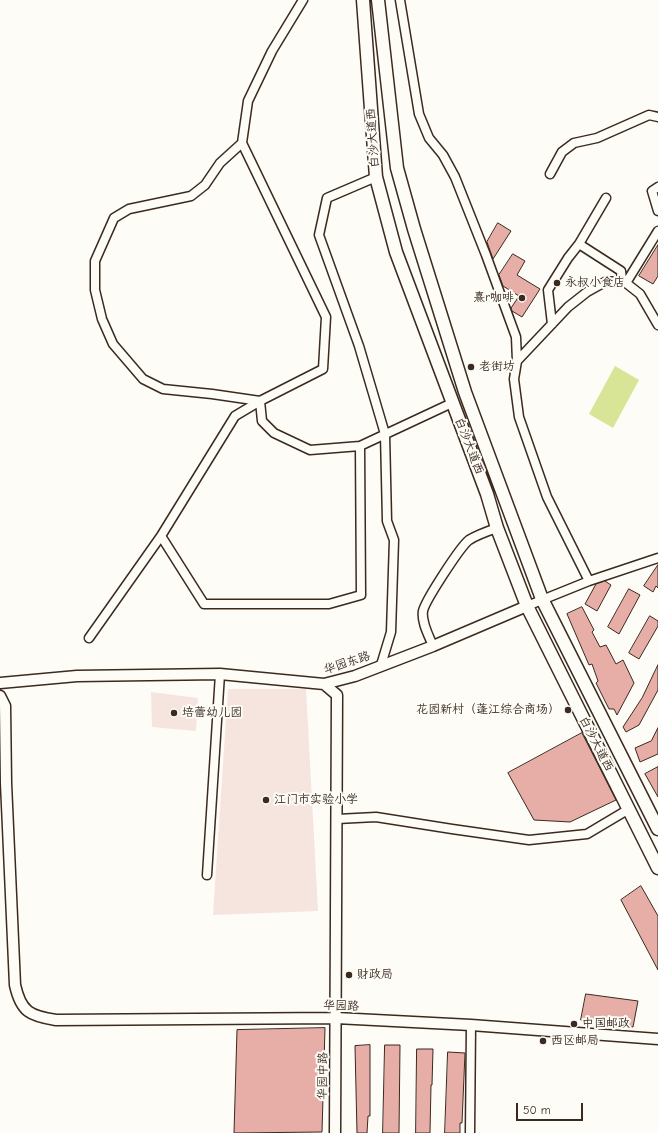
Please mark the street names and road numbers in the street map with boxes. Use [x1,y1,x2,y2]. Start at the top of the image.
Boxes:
street label: 白沙大道西 [364,108,382,168]
street label: 白沙大道西 [452,415,486,477]
street label: 华园东路 [322,649,372,677]
street label: 白沙大道西 [576,714,616,774]
street label: 华园路 [323,998,359,1014]
street label: 华园中路 [315,1052,331,1100]

